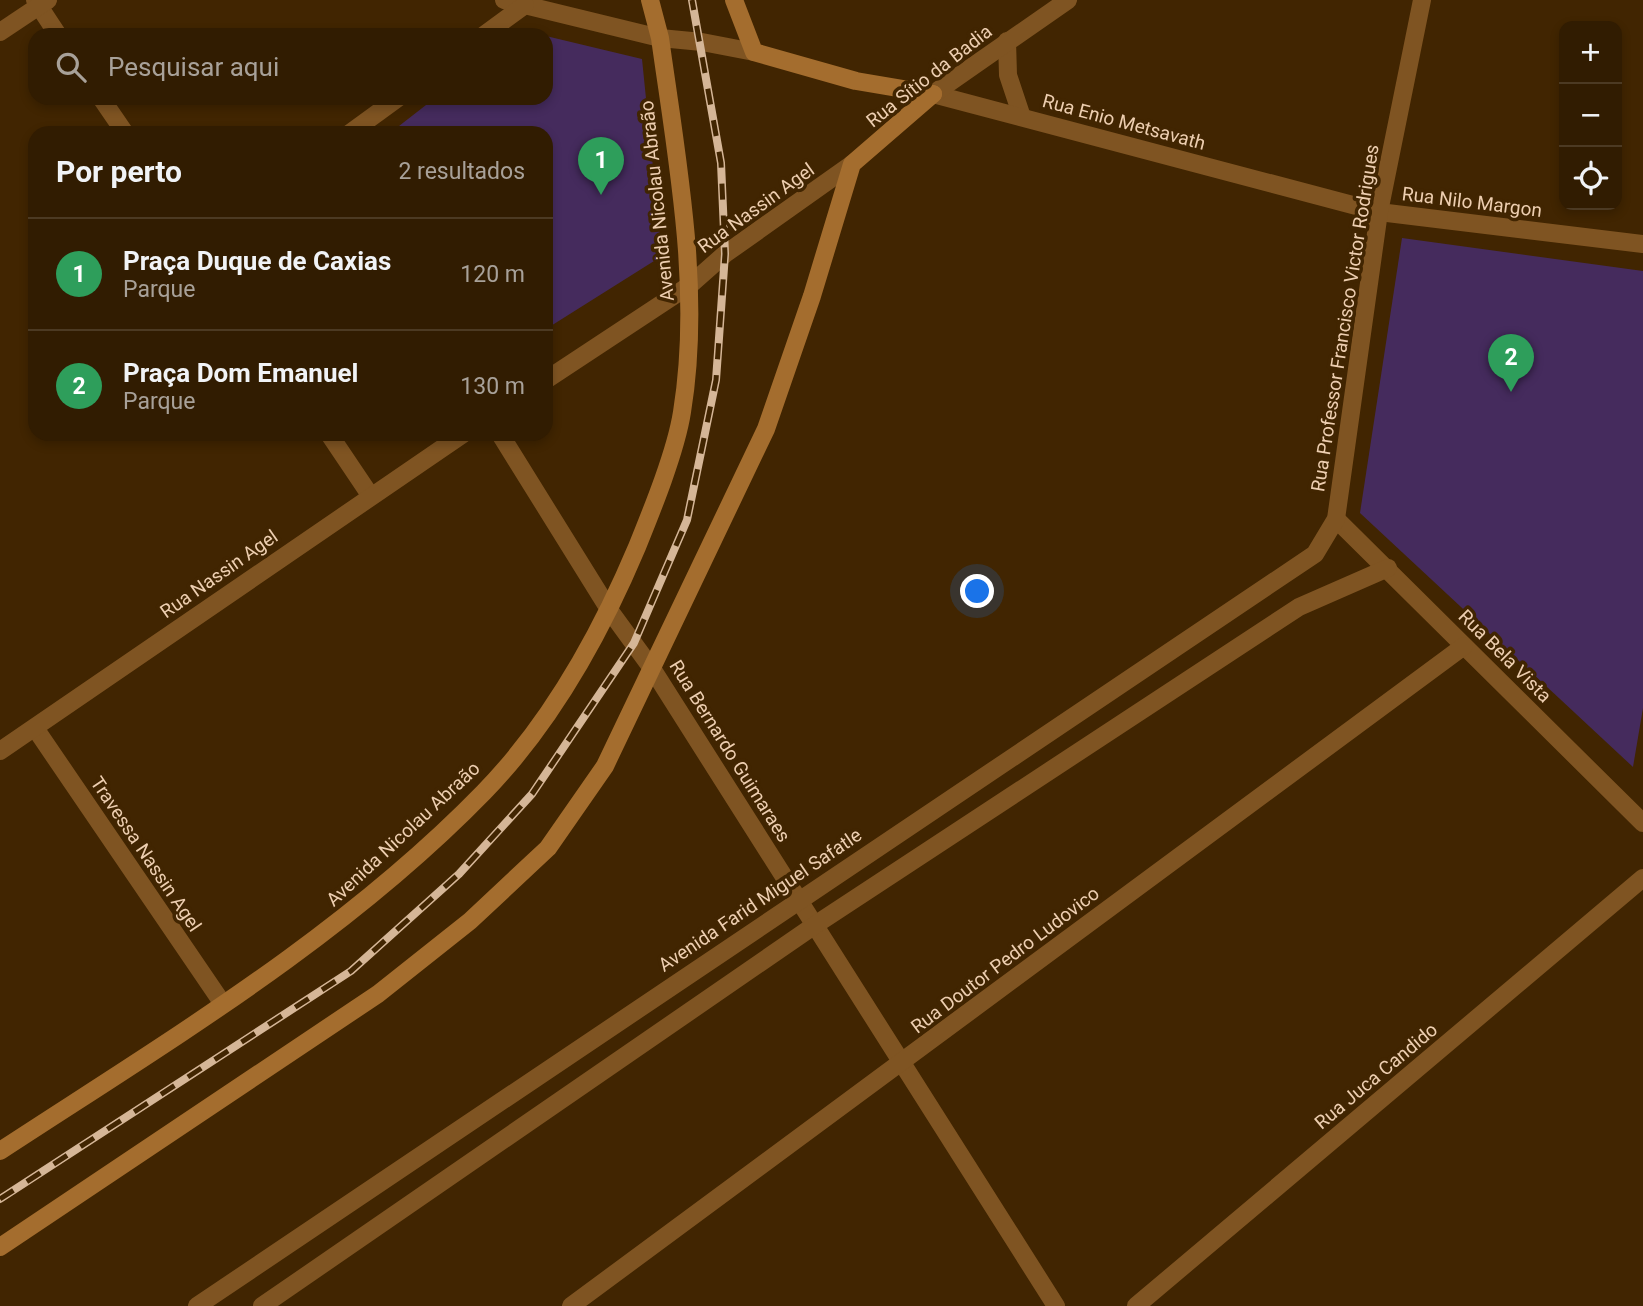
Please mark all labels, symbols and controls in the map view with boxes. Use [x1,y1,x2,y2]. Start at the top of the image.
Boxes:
street label: Rua Sítio da Badia [862,20,996,132]
map controls [1559,21,1622,210]
button: + [1559,21,1622,84]
search box [28,28,553,105]
icon: search [52,48,90,86]
text: Pesquisar aqui [108,52,279,82]
button: − [1559,84,1622,147]
street label: Rua Enio Metsavath [1040,89,1208,155]
street label: Avenida Nicolau Abraão [635,99,679,303]
pin: 1 [578,137,624,195]
street label: Rua Professor Francisco Victor Rodrigues [1306,143,1384,493]
button: locate [1559,147,1622,210]
text: Por perto [56,154,182,189]
text: 2 resultados [398,158,525,185]
street label: Rua Nassin Agel [693,158,819,258]
street label: Rua Nilo Margon [1401,182,1543,222]
text: Praça Duque de Caxias [123,246,391,276]
text: 1 [72,261,86,288]
text: 120 m [460,261,525,288]
text: Parque [123,276,195,303]
pin: 2 [1488,334,1534,392]
text: Praça Dom Emanuel [123,358,358,388]
text: 2 [72,373,86,400]
text: 130 m [460,373,525,400]
text: Parque [123,388,195,415]
street label: Rua Nassin Agel [156,525,282,623]
your location [960,574,994,608]
street label: Rua Bela Vista [1454,605,1556,707]
street label: Rua Bernardo Guimaraes [665,656,795,846]
street label: Avenida Nicolau Abraão [321,757,485,911]
street label: Travessa Nassin Agel [86,772,206,936]
street label: Avenida Farid Miguel Safatle [654,823,866,977]
street label: Rua Doutor Pedro Ludovico [906,882,1104,1038]
street label: Rua Juca Candido [1310,1018,1442,1134]

